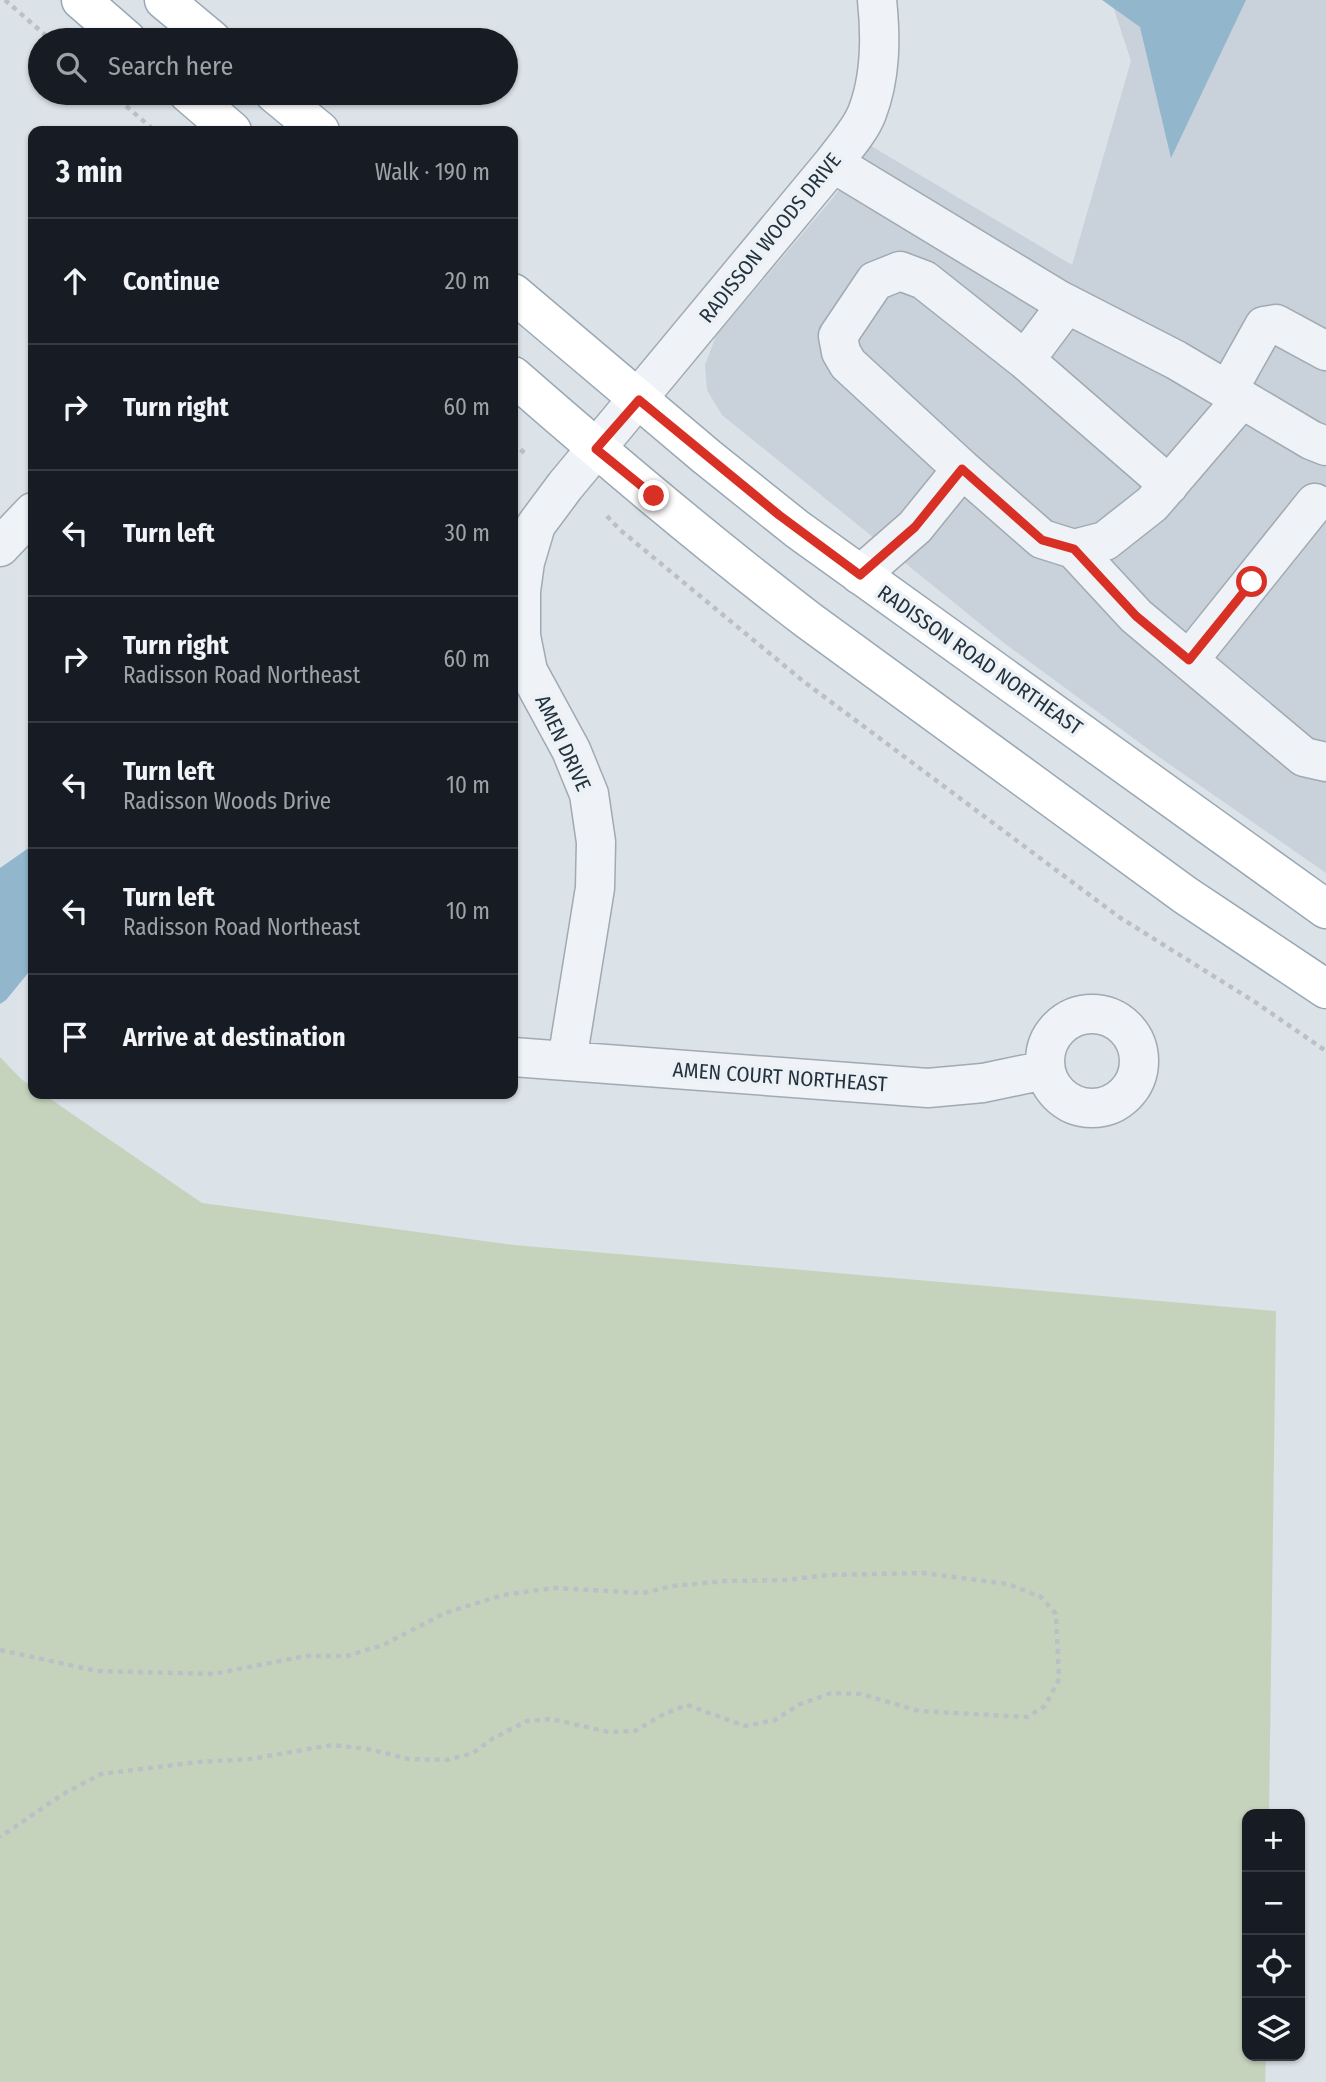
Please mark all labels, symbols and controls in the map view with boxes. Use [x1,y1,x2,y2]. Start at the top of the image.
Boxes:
search box [28,28,518,105]
icon: search [52,48,90,86]
text: Search here [108,51,233,82]
street label: RADISSON WOODS DRIVE [694,148,847,328]
text: 3 min [56,154,123,190]
text: Walk · 190 m [375,158,490,186]
icon: ahead [56,262,94,300]
text: Continue [123,266,220,297]
text: 20 m [445,267,490,295]
icon: right [56,388,94,426]
text: Turn right [123,392,229,423]
text: 60 m [444,393,490,421]
route end [638,480,669,511]
icon: left [56,514,94,552]
text: Turn left [123,518,215,549]
text: 30 m [445,519,490,547]
route start [1236,566,1267,597]
street label: RADISSON ROAD NORTHEAST [873,579,1088,741]
text: Turn right [123,630,229,661]
icon: right [56,640,94,678]
text: 60 m [444,645,490,673]
text: Radisson Road Northeast [123,661,360,689]
street label: AMEN DRIVE [529,691,597,795]
text: Turn left [123,756,215,787]
icon: left [56,766,94,804]
text: 10 m [446,771,490,799]
text: Radisson Woods Drive [123,787,331,815]
text: Turn left [123,882,215,913]
icon: left [56,892,94,930]
text: 10 m [446,897,490,925]
text: Radisson Road Northeast [123,913,360,941]
icon: arrive [56,1018,94,1056]
text: Arrive at destination [123,1022,346,1053]
street label: AMEN COURT NORTHEAST [672,1057,888,1097]
map controls [1242,1809,1305,2061]
button: + [1242,1809,1305,1872]
button: − [1242,1872,1305,1935]
button: locate [1242,1935,1305,1998]
button: layers [1242,1998,1305,2061]

